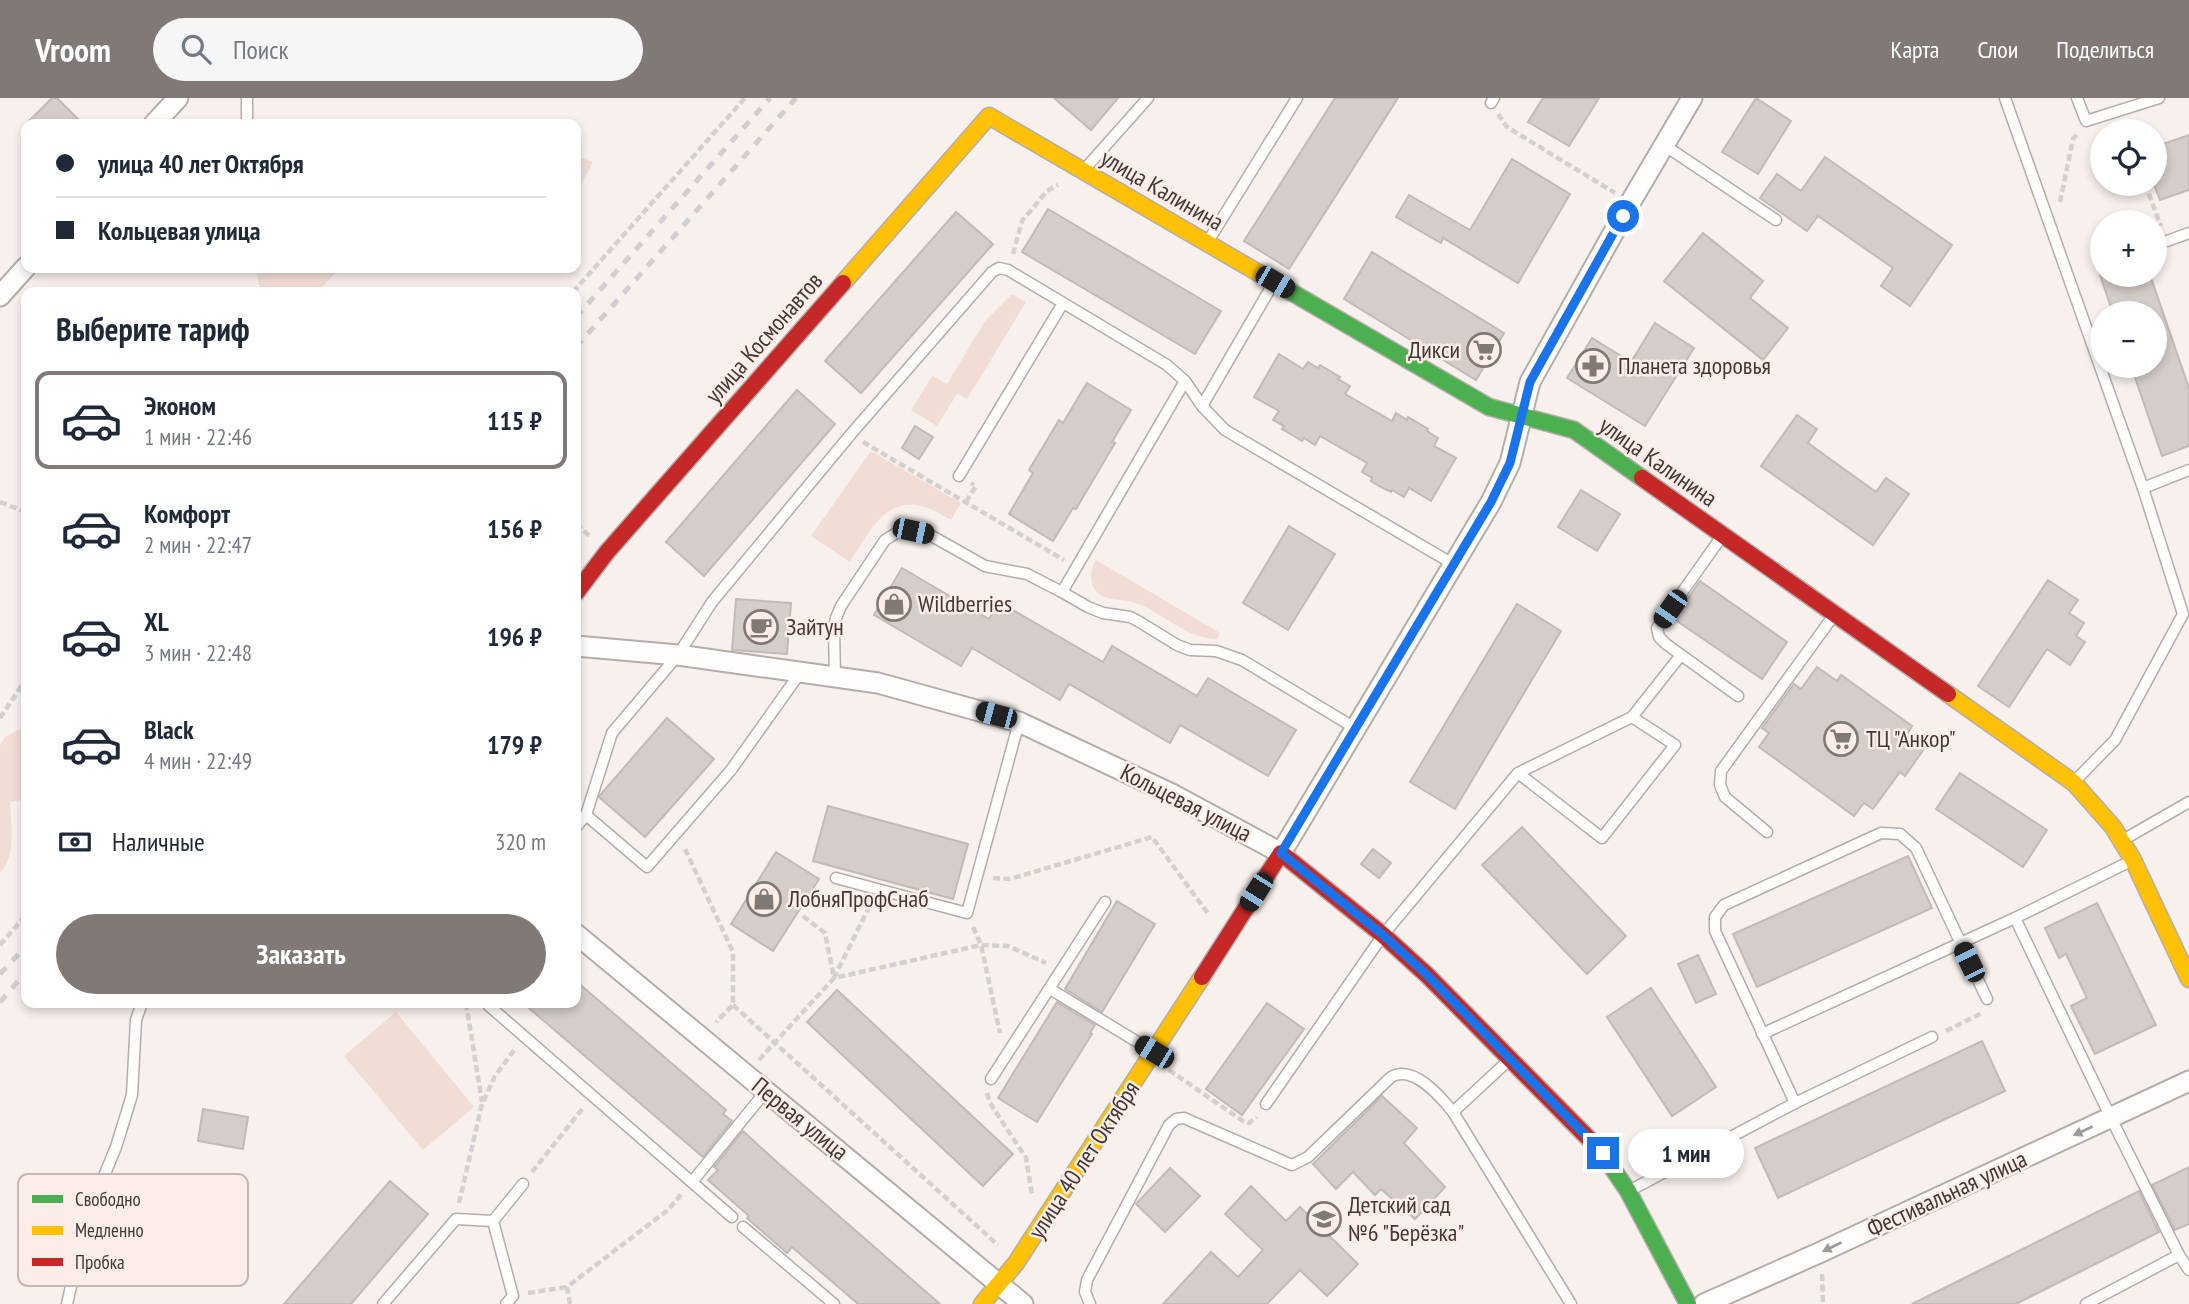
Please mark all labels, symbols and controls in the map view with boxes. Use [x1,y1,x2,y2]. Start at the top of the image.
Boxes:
search box [153,18,643,81]
text: Vroom [35,28,111,71]
icon: search [177,30,215,68]
text: Поиск [233,33,289,66]
text: Карта [1891,34,1939,65]
text: Слои [1977,34,2018,65]
text: Поделиться [2056,34,2154,65]
map controls [2090,119,2167,378]
button: locate [2090,119,2167,196]
street label: улица Калинина [1095,142,1229,237]
text: улица 40 лет Октября [98,147,304,180]
route start [1607,200,1639,232]
button: + [2090,210,2167,287]
text: Кольцевая улица [98,214,261,247]
car [1252,262,1299,302]
street label: улица Космонавтов [698,266,829,410]
button: − [2090,301,2167,378]
text: Выберите тариф [56,308,250,350]
supermarket icon: Дикси [1465,331,1503,369]
place label: Дикси [1408,334,1460,365]
pharmacy icon: Планета здоровья [1574,347,1612,385]
place label: Планета здоровья [1618,350,1771,381]
icon: car [60,389,123,452]
text: Эконом [144,389,216,422]
text: 115 ₽ [487,404,542,437]
street label: улица Калинина [1593,410,1723,514]
text: 1 мин · 22:46 [144,422,252,451]
icon: car [60,497,123,560]
text: Комфорт [144,497,230,530]
text: 156 ₽ [487,512,542,545]
car [891,516,936,546]
text: 2 мин · 22:47 [144,530,252,559]
shop icon: Wildberries [875,585,913,623]
car [1650,586,1691,632]
place label: Wildberries [918,588,1012,619]
icon: car [60,605,123,668]
text: XL [144,605,169,638]
cafe icon: Зайтун [742,608,780,646]
place label: Зайтун [786,611,844,642]
text: 196 ₽ [487,620,542,653]
text: 3 мин · 22:48 [144,638,252,667]
car [973,699,1020,731]
icon: car [60,713,123,776]
text: Black [144,713,194,746]
supermarket icon: ТЦ "Анкор" [1822,720,1860,758]
place label: ТЦ "Анкор" [1866,723,1956,754]
text: 179 ₽ [487,728,542,761]
text: 4 мин · 22:49 [144,746,252,775]
street label: Кольцевая улица [1115,756,1257,849]
icon: cash [56,823,94,861]
text: Наличные [112,825,205,858]
text: 320 m [495,827,546,856]
car [1236,869,1277,915]
shop icon: ЛобняПрофСнаб [745,880,783,918]
place label: ЛобняПрофСнаб [787,883,929,914]
button: Заказать [56,914,546,994]
car [1951,939,1988,985]
car [1131,1032,1178,1072]
street label: Первая улица [746,1070,855,1167]
street label: улица 40 лет Октября [1021,1075,1146,1245]
one-way arrow [2073,1125,2093,1137]
callout: 1 мин [1628,1128,1743,1178]
route end [1587,1137,1619,1169]
text: 1 мин [1661,1139,1711,1168]
street label: Фестивальная улица [1862,1143,2032,1244]
legend [18,1174,248,1286]
text: Свободно [75,1187,141,1211]
place label: Детский сад №6 "Берёзка" [1348,1189,1464,1248]
school or university icon: Детский сад №6 "Берёзка" [1305,1200,1343,1238]
text: Медленно [75,1218,144,1242]
one-way arrow [1822,1241,1842,1253]
text: Пробка [75,1250,125,1274]

